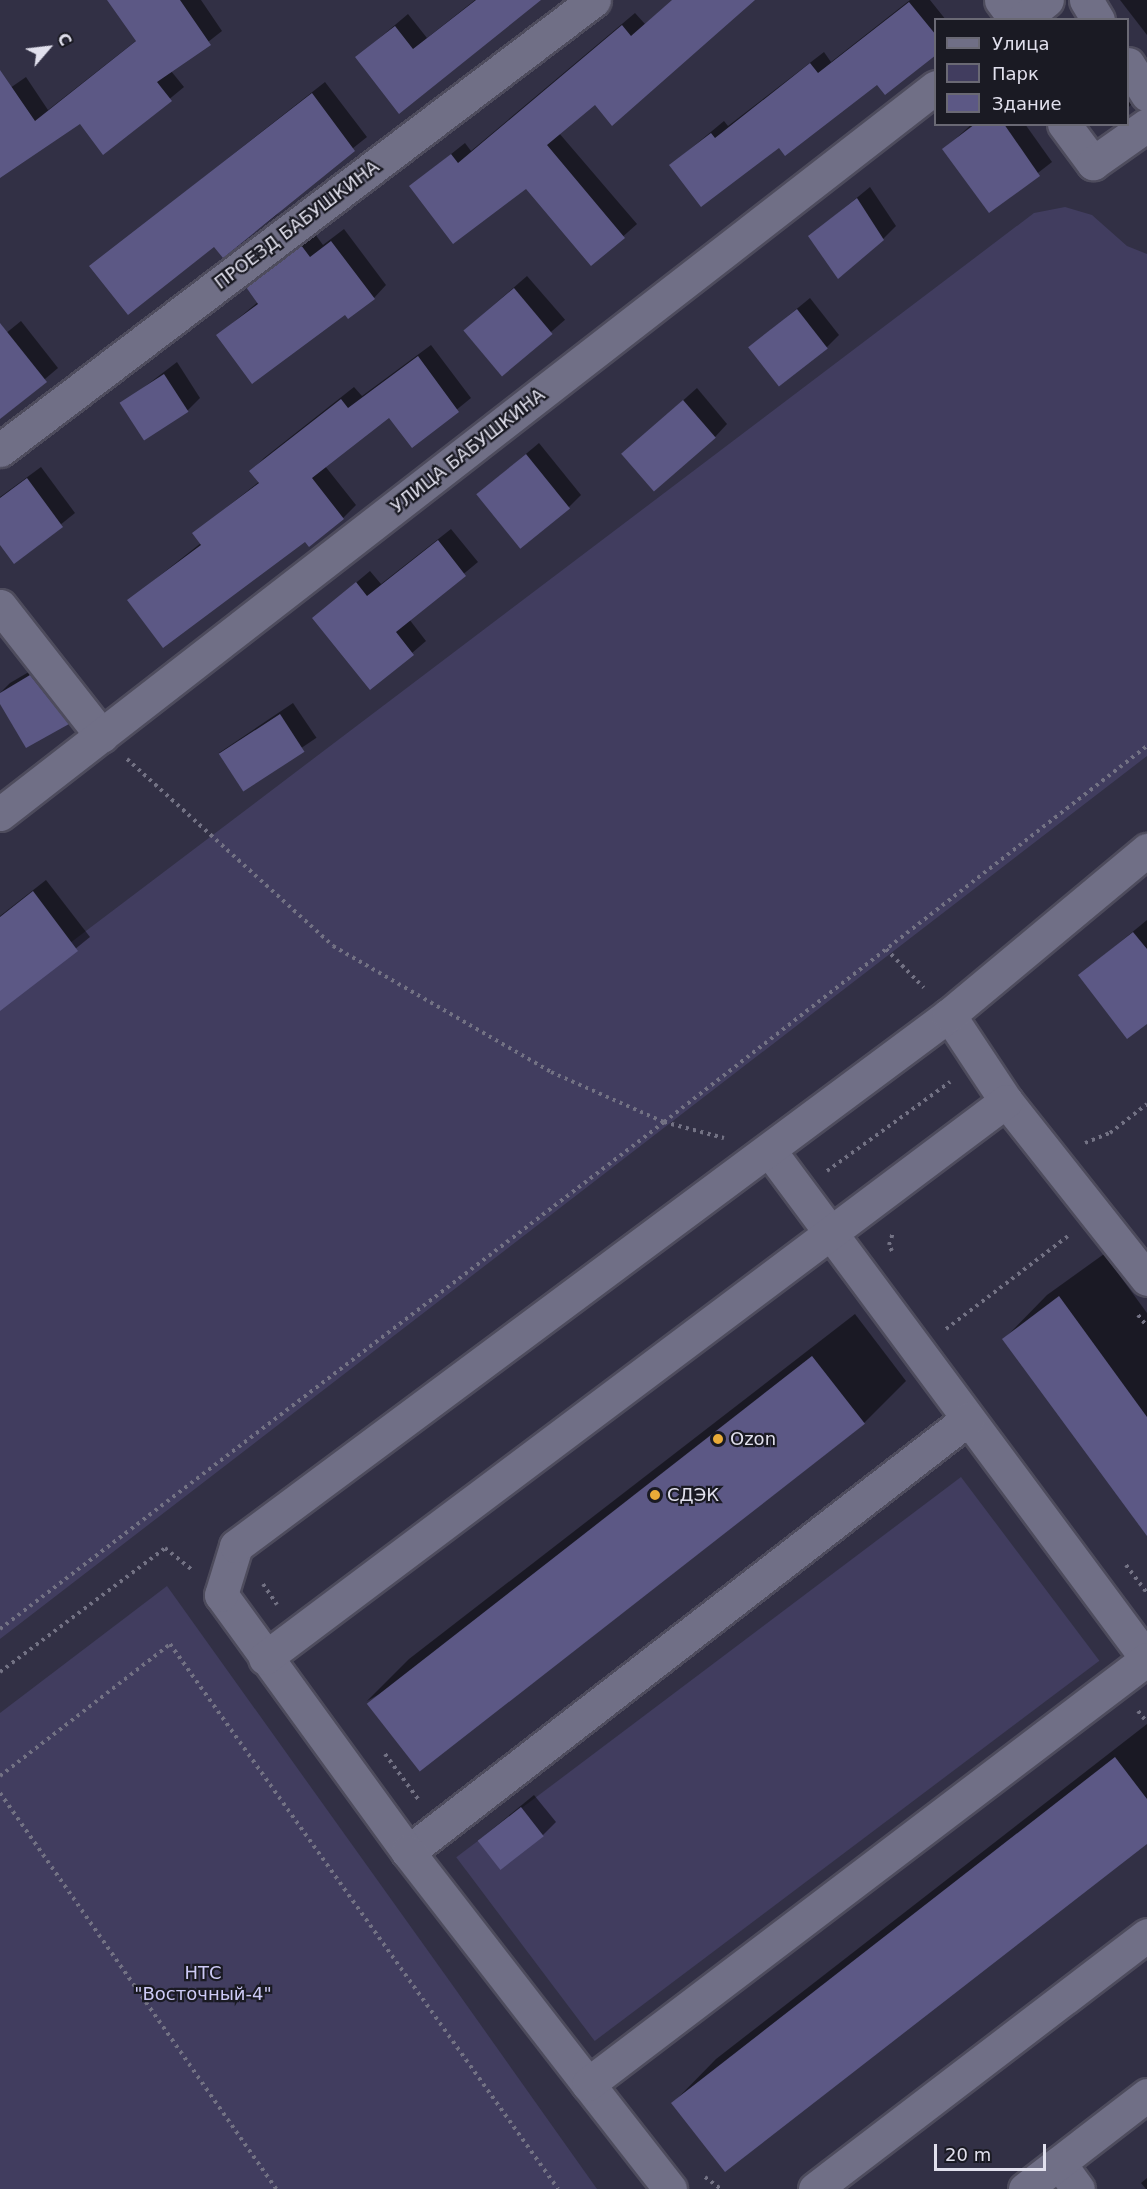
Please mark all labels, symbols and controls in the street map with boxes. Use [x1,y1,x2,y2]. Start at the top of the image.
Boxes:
north arrow [18,18,78,78]
legend [934,18,1129,126]
text: С [53,30,75,49]
text: Улица [992,33,1049,54]
text: Парк [992,63,1039,84]
text: Здание [992,93,1062,114]
street label: ПРОЕЗД БАБУШКИНА [210,156,384,294]
street label: УЛИЦА БАБУШКИНА [387,384,549,518]
place label: Ozon [730,1428,776,1450]
marker: Ozon [711,1432,725,1446]
place label: СДЭК [667,1484,719,1506]
marker: СДЭК [648,1488,662,1502]
park label: НТС "Восточный-4" [134,1963,272,2006]
scale bar [937,2132,1050,2170]
text: 20 m [945,2144,991,2165]

